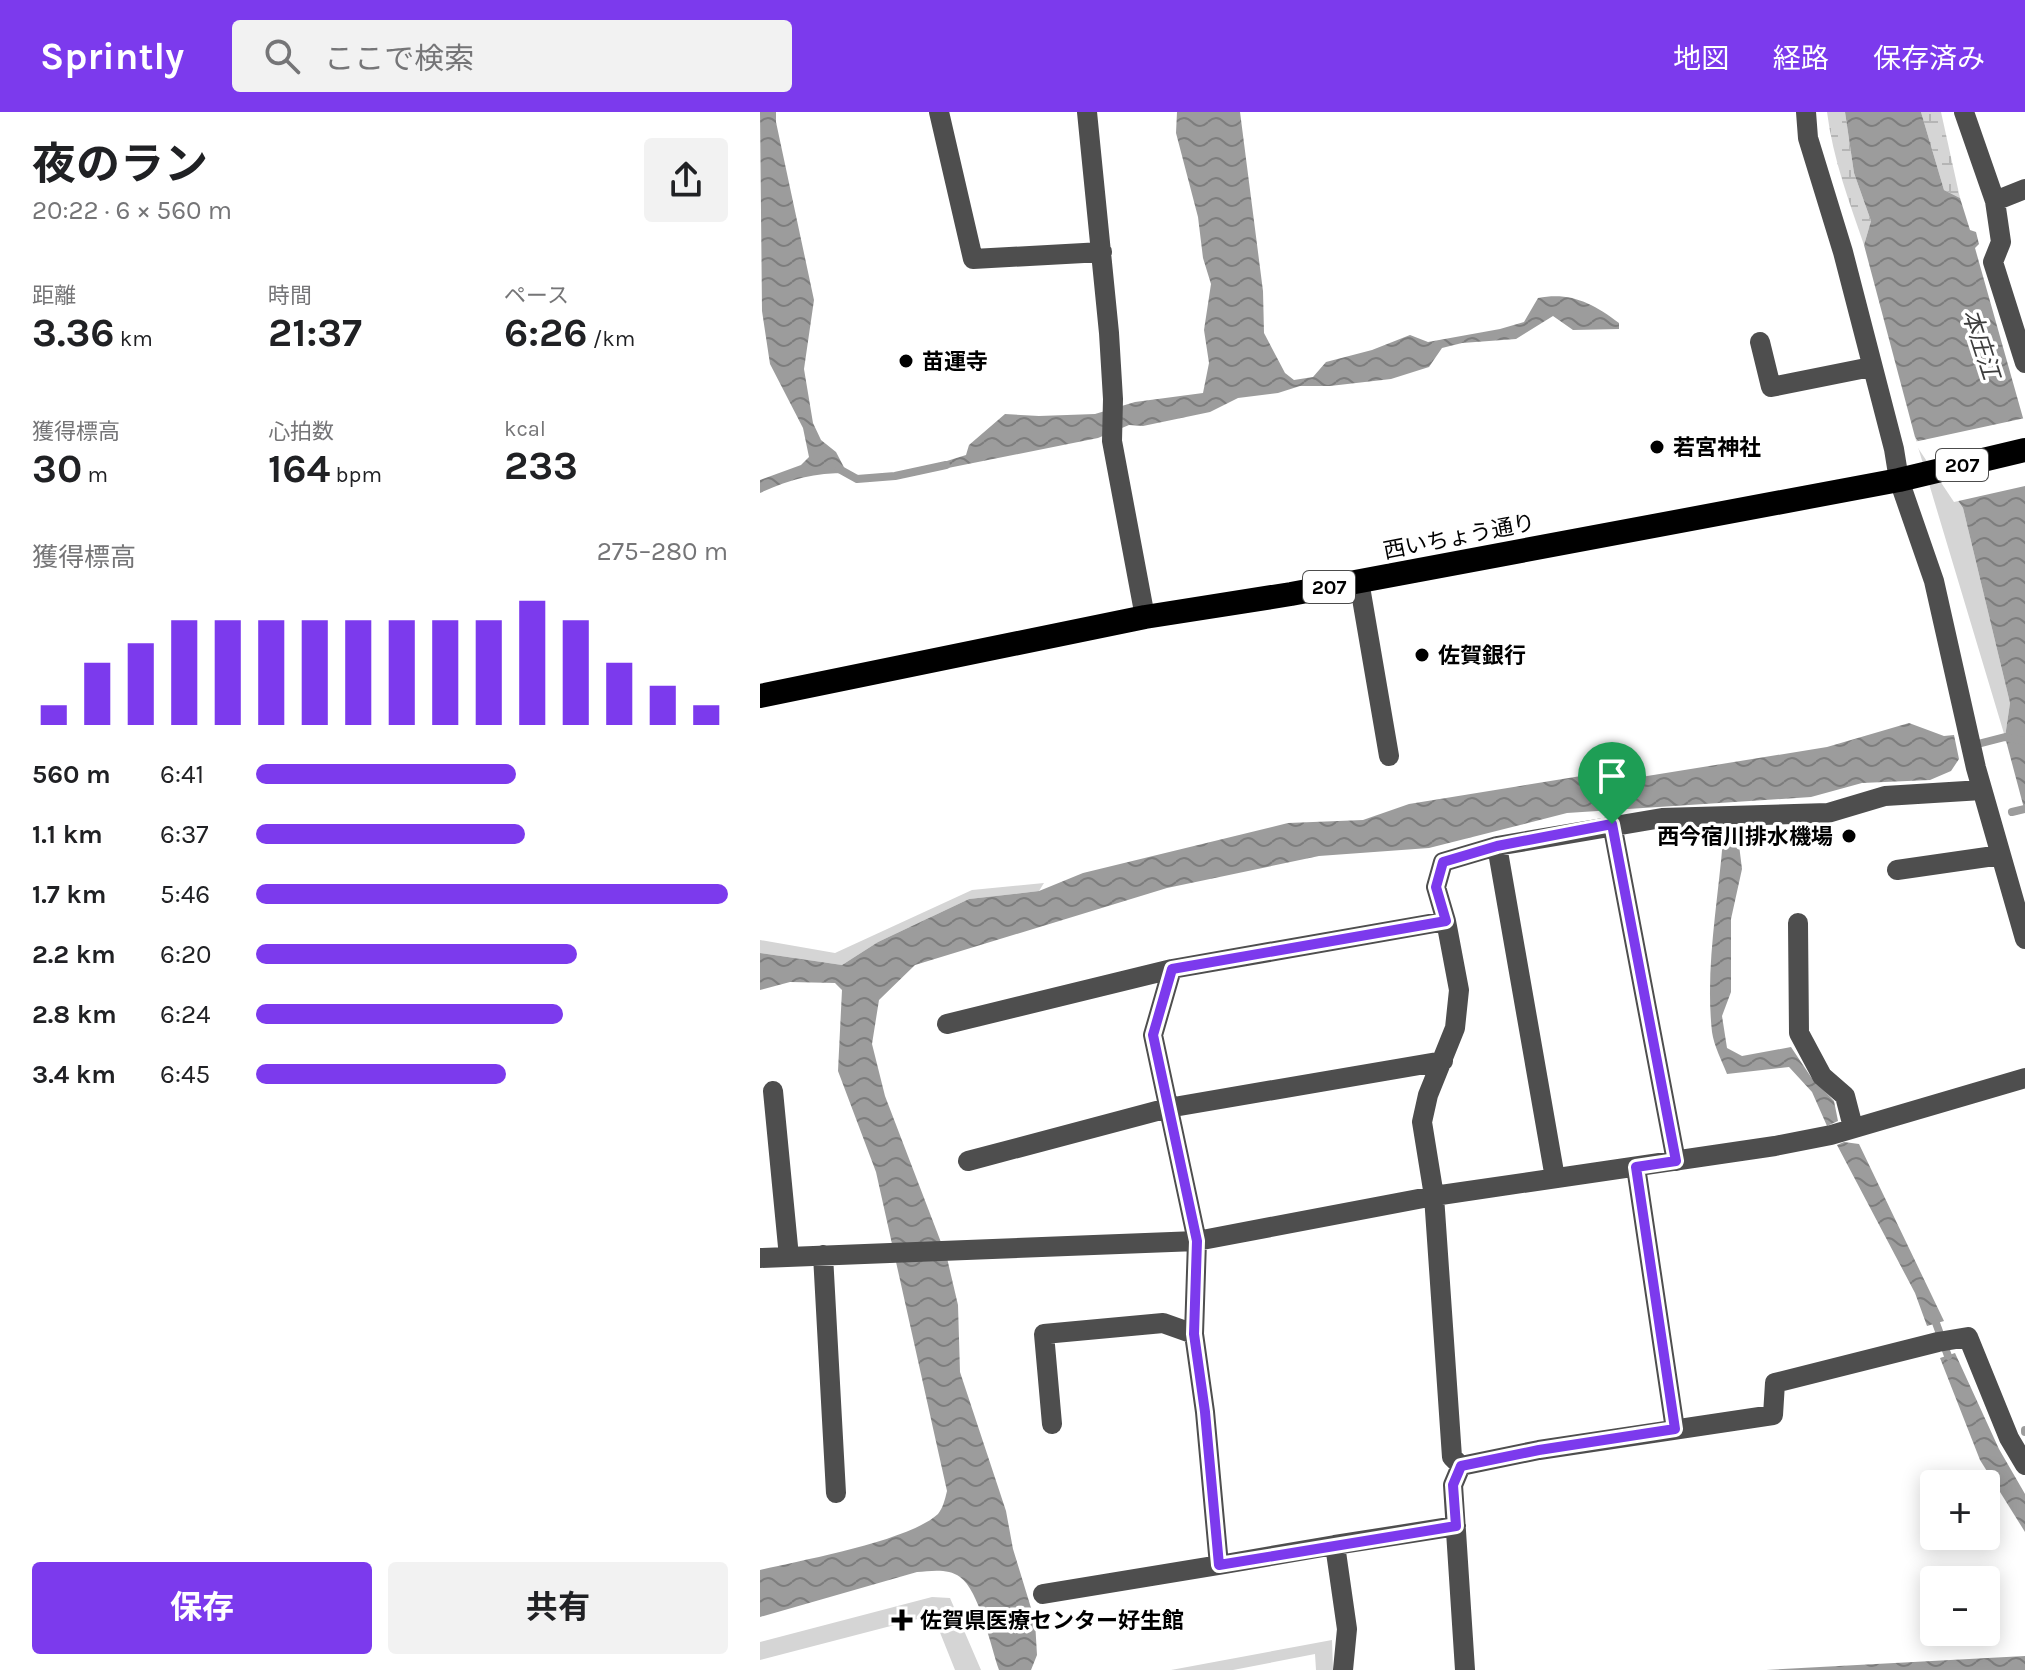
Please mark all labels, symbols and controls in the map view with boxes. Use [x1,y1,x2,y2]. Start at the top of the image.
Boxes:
search box [232,20,792,92]
text: Sprintly [40,34,184,79]
icon: search [260,34,304,78]
text: ここで検索 [324,41,474,77]
text: 地図 [1673,42,1729,75]
text: 経路 [1773,42,1829,75]
text: 保存済み [1873,42,1985,75]
button: share [644,138,728,222]
text: 夜のラン [32,139,208,190]
text: 20:22 · 6 × 560 m [32,195,232,226]
text: 距離 [32,283,76,309]
text: 時間 [268,283,312,309]
text: ペース [504,283,569,309]
water label: 本庄江 [1957,305,2006,385]
text: 3.36 [32,309,115,356]
text: 21:37 [268,309,362,356]
text: 6:26 [504,309,588,356]
text: km [115,326,153,352]
text: /km [588,326,635,352]
place label: 苗運寺 [922,349,988,375]
marker: 苗運寺 [897,352,915,370]
text: kcal [504,416,546,442]
text: 獲得標高 [32,419,120,445]
text: 心拍数 [268,419,334,445]
place label: 若宮神社 [1673,435,1761,461]
marker: 若宮神社 [1648,438,1666,456]
text: 233 [504,442,578,489]
text: 30 [32,445,82,492]
text: 164 [268,445,330,492]
road number: 207 [1936,449,1988,481]
text: m [82,462,108,488]
text: bpm [330,462,382,488]
street label: 西いちょう通り [1381,510,1537,564]
text: 275–280 m [597,536,728,567]
text: 獲得標高 [32,542,136,573]
road number: 207 [1303,571,1355,603]
place label: 佐賀銀行 [1438,643,1526,669]
marker: 佐賀銀行 [1413,646,1431,664]
pin [1578,742,1646,824]
icon: arrive [1590,754,1634,798]
text: 560 m [32,759,111,790]
text: 6:41 [160,759,204,790]
text: 1.1 km [32,819,103,850]
text: 6:37 [160,819,208,850]
place label: 西今宿川排水機場 [1657,824,1833,850]
marker: 西今宿川排水機場 [1840,827,1858,845]
text: 1.7 km [32,879,106,910]
text: 5:46 [160,879,210,910]
text: 2.2 km [32,939,116,970]
text: 6:20 [160,939,211,970]
text: 2.8 km [32,999,117,1030]
text: 6:24 [160,999,210,1030]
text: 3.4 km [32,1059,116,1090]
text: 6:45 [160,1059,210,1090]
map controls [1920,1470,2000,1646]
button: + [1920,1470,2000,1550]
button: 保存 [32,1562,372,1654]
button: 共有 [388,1562,728,1654]
button: − [1920,1566,2000,1646]
place label: 佐賀県医療センター好生館 [920,1608,1184,1634]
marker: 佐賀県医療センター好生館 [891,1609,913,1631]

